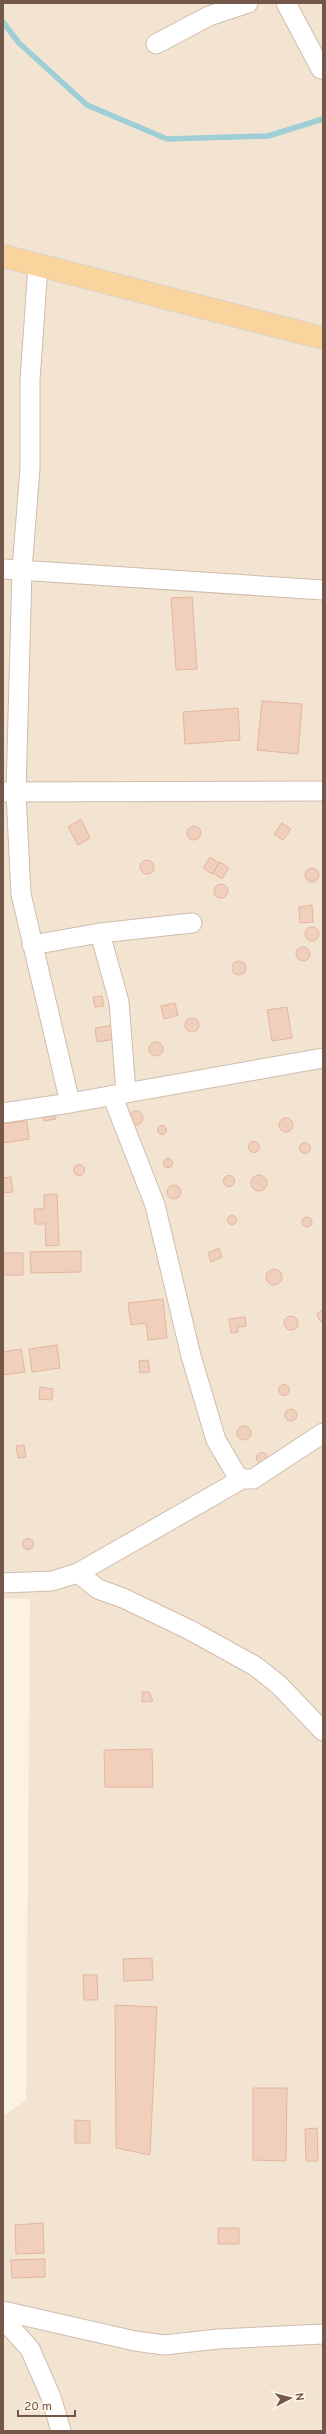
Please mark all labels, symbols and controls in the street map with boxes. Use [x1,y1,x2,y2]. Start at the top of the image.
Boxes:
north arrow [270,2378,310,2418]
scale bar [18,2392,75,2418]
text: N [292,2392,306,2402]
text: 20 m [24,2399,52,2415]

